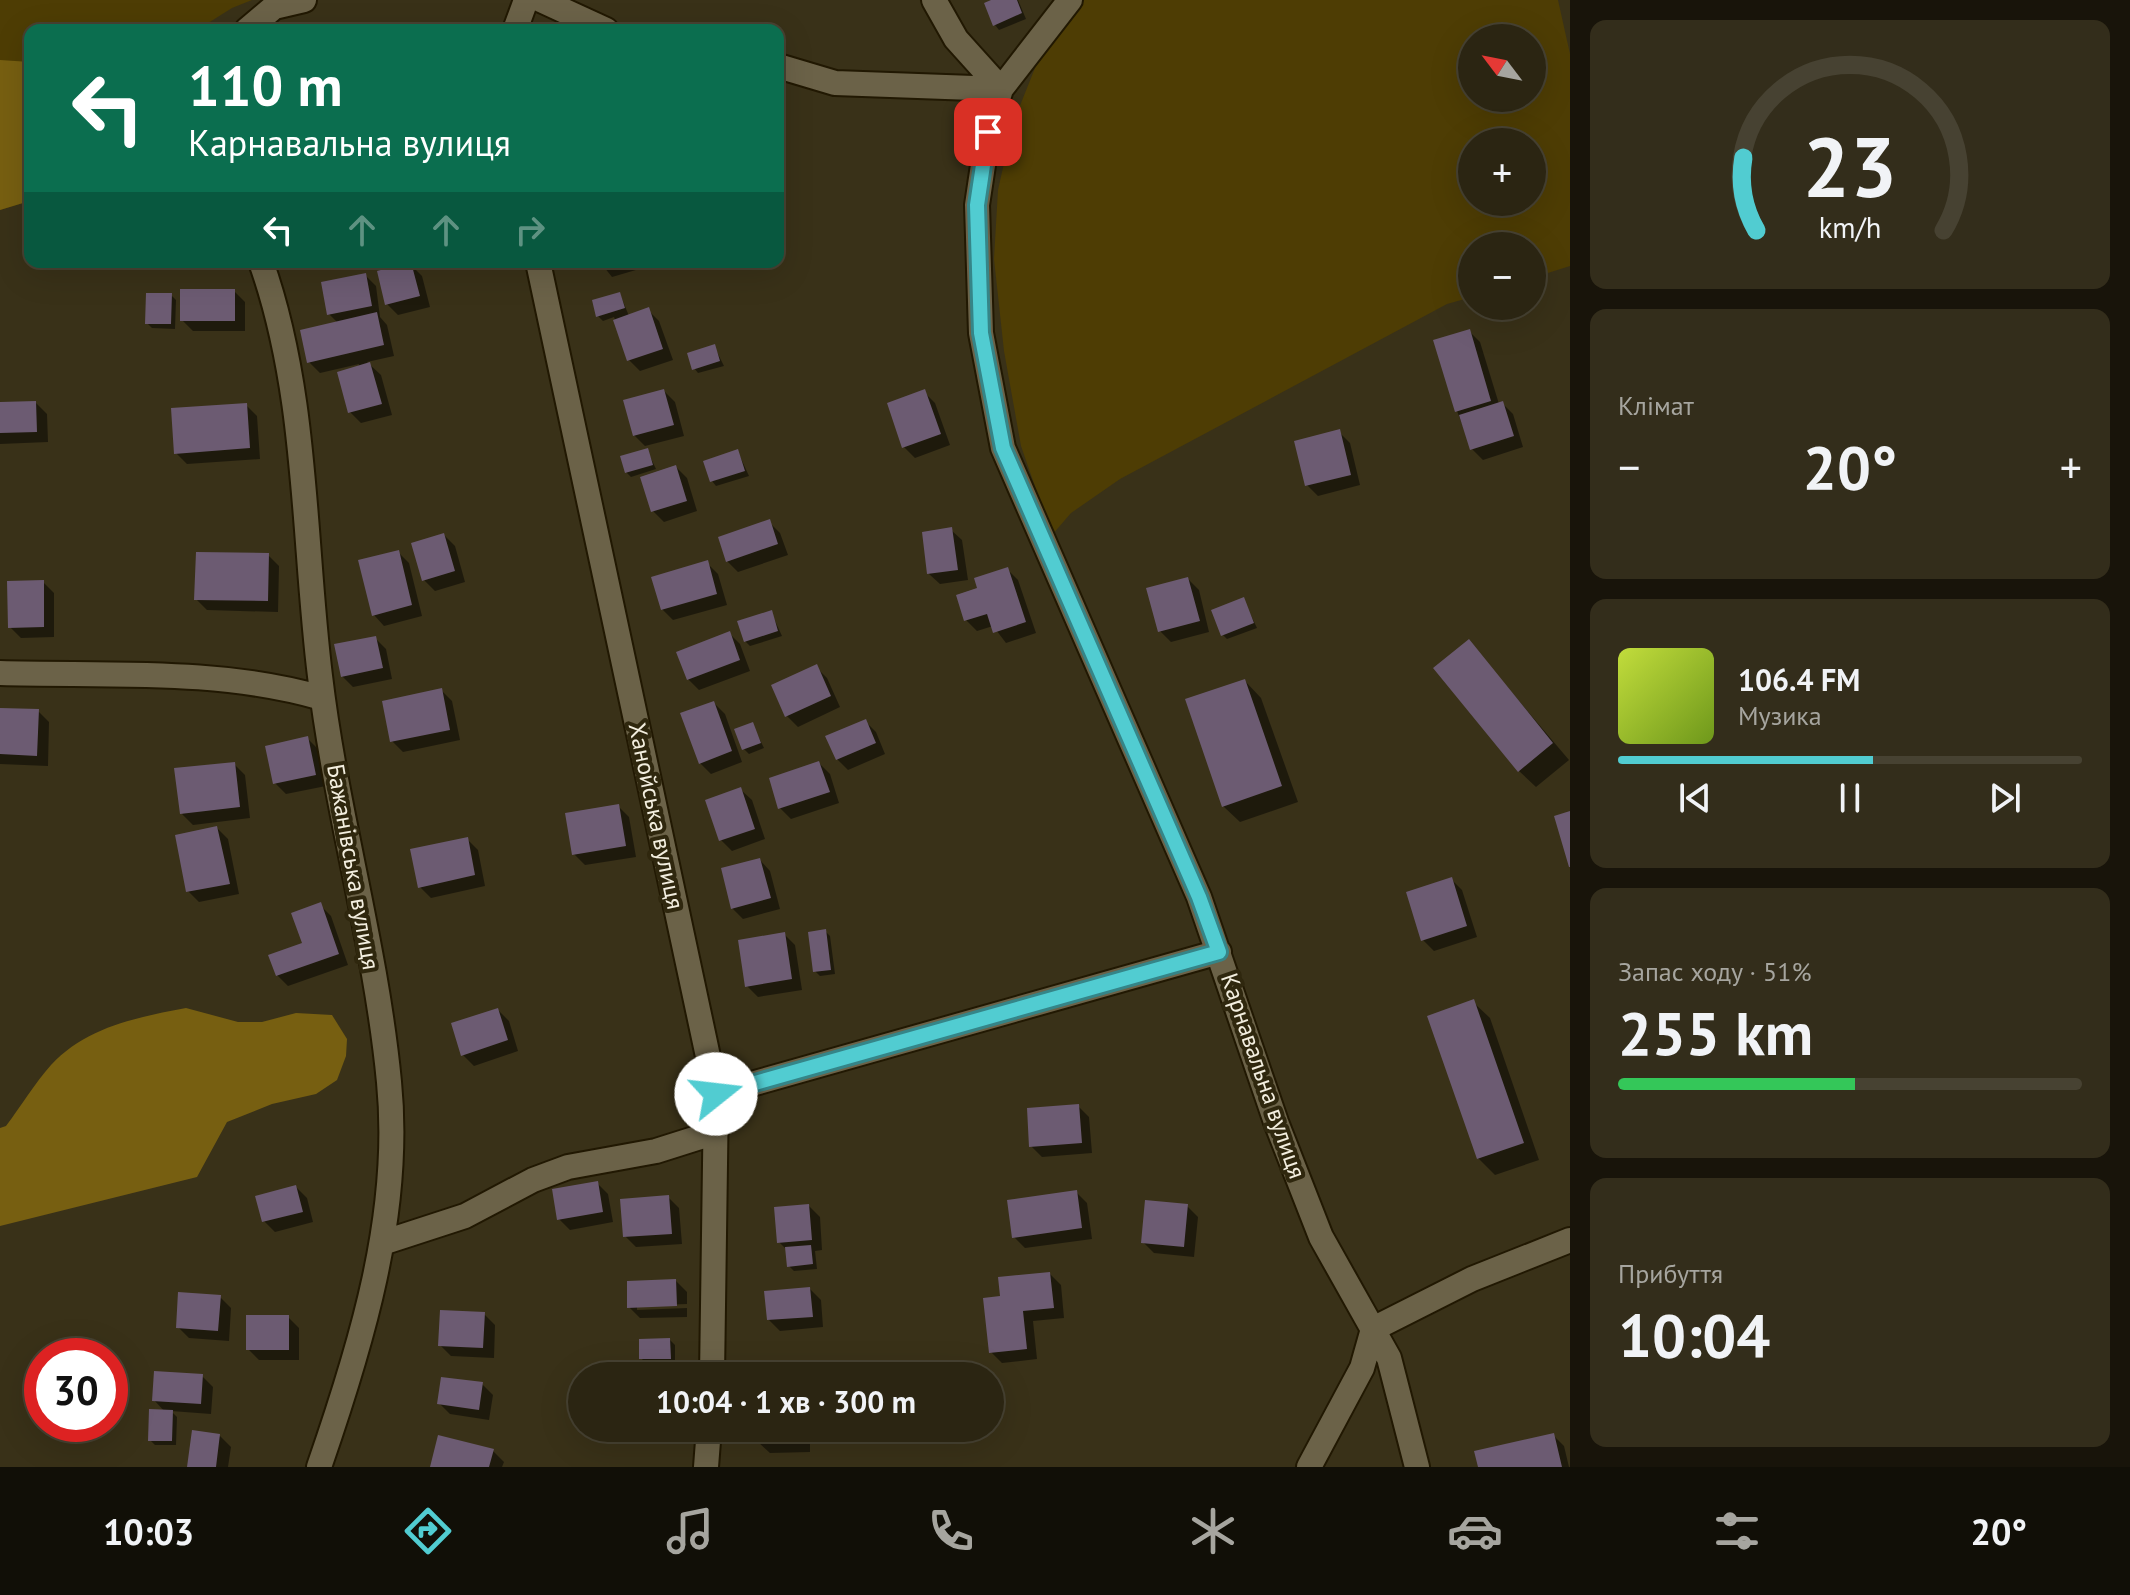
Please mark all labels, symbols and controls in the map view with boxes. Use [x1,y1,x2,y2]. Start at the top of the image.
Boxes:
north arrow [1458,24,1546,112]
map controls [1458,24,1546,320]
text: 110 m [188,49,343,121]
icon: left [56,56,160,160]
pin [954,98,1022,166]
icon: arrive [966,110,1010,154]
text: 23 [1803,111,1897,219]
text: Карнавальна вулиця [188,119,511,166]
button: + [1458,128,1546,216]
icon: left [256,208,300,252]
icon: ahead [340,208,384,252]
icon: ahead [424,208,468,252]
icon: right [508,208,552,252]
text: km/h [1819,209,1881,246]
button: − [1458,232,1546,320]
text: Клімат [1618,389,1694,422]
text: 20° [1803,428,1897,506]
text: − [1618,438,1640,495]
text: + [2060,438,2082,495]
text: 106.4 FM [1738,660,1860,699]
text: Музика [1738,699,1822,732]
street label: Ханойська вулиця [622,720,691,912]
street label: Бажанівська вулиця [320,762,387,972]
icon: previous [1673,776,1717,820]
icon: pause [1828,776,1872,820]
icon: next [1983,776,2027,820]
text: Запас ходу · 51% [1618,955,1812,988]
street label: Карнавальна вулиця [1214,969,1313,1183]
text: 255 km [1618,994,1813,1072]
position arrow [674,1052,758,1136]
text: Прибуття [1618,1257,1723,1290]
text: 10:04 [1618,1296,1770,1374]
speed limit sign: 30 [24,1338,128,1442]
text: 10:04 · 1 хв · 300 m [656,1382,916,1421]
icon: directions [400,1503,456,1559]
icon: music [662,1503,718,1559]
icon: phone [923,1503,979,1559]
icon: climate [1185,1503,1241,1559]
icon: car [1447,1503,1503,1559]
icon: filters [1709,1503,1765,1559]
text: 10:03 [103,1508,194,1555]
text: 20° [1970,1508,2027,1555]

